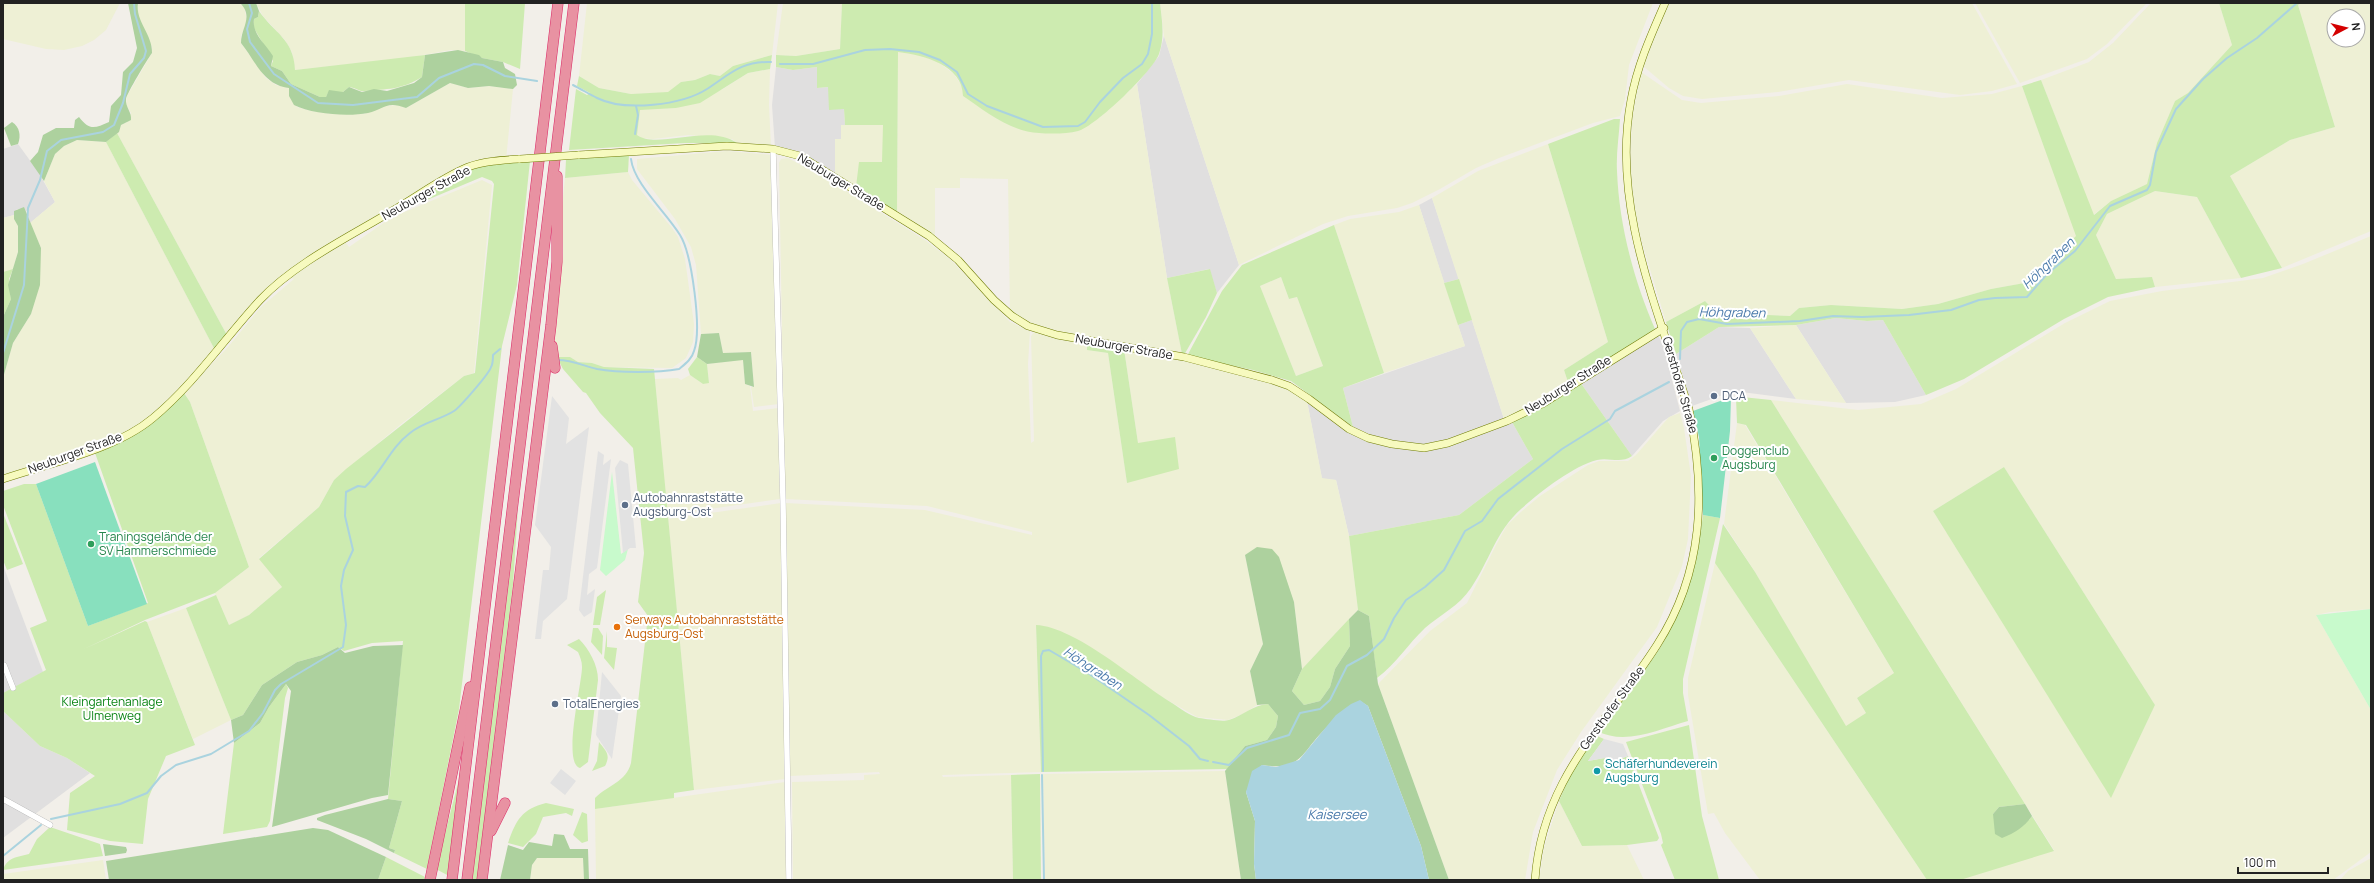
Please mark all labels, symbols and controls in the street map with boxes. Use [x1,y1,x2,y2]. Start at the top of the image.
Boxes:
north arrow [2326,8,2366,48]
text: N [2348,22,2364,32]
street label: Neuburger Straße [795,149,888,214]
street label: Neuburger Straße [378,161,473,224]
water label: Höhgraben [2018,233,2079,293]
water label: Höhgraben [1699,302,1767,322]
street label: Neuburger Straße [1074,330,1174,363]
street label: Gersthofer Straße [1659,335,1702,435]
street label: Neuburger Straße [1521,351,1614,418]
place label: DCA [1722,387,1746,404]
marker: DCA [1709,391,1719,401]
street label: Neuburger Straße [26,428,124,477]
place label: Doggenclub Augsburg [1722,442,1789,473]
marker: Doggenclub Augsburg [1709,453,1719,463]
place label: Autobahnraststätte Augsburg-Ost [633,489,743,520]
marker: Autobahnraststätte Augsburg-Ost [620,500,630,510]
place label: Traningsgelände der SV Hammerschmiede [99,528,216,559]
marker: Traningsgelände der SV Hammerschmiede [86,539,96,549]
place label: Serways Autobahnraststätte Augsburg-Ost [625,611,784,642]
marker: Serways Autobahnraststätte Augsburg-Ost [612,622,622,632]
water label: Höhgraben [1060,642,1127,694]
street label: Gersthofer Straße [1575,662,1648,753]
park label: Kleingartenanlage Ulmenweg [62,693,162,724]
place label: TotalEnergies [563,695,639,712]
marker: TotalEnergies [550,699,560,709]
place label: Schäferhundeverein Augsburg [1605,755,1717,786]
marker: Schäferhundeverein Augsburg [1592,766,1602,776]
water label: Kaisersee [1308,805,1368,823]
scale bar [2238,849,2328,875]
text: 100 m [2244,854,2276,871]

